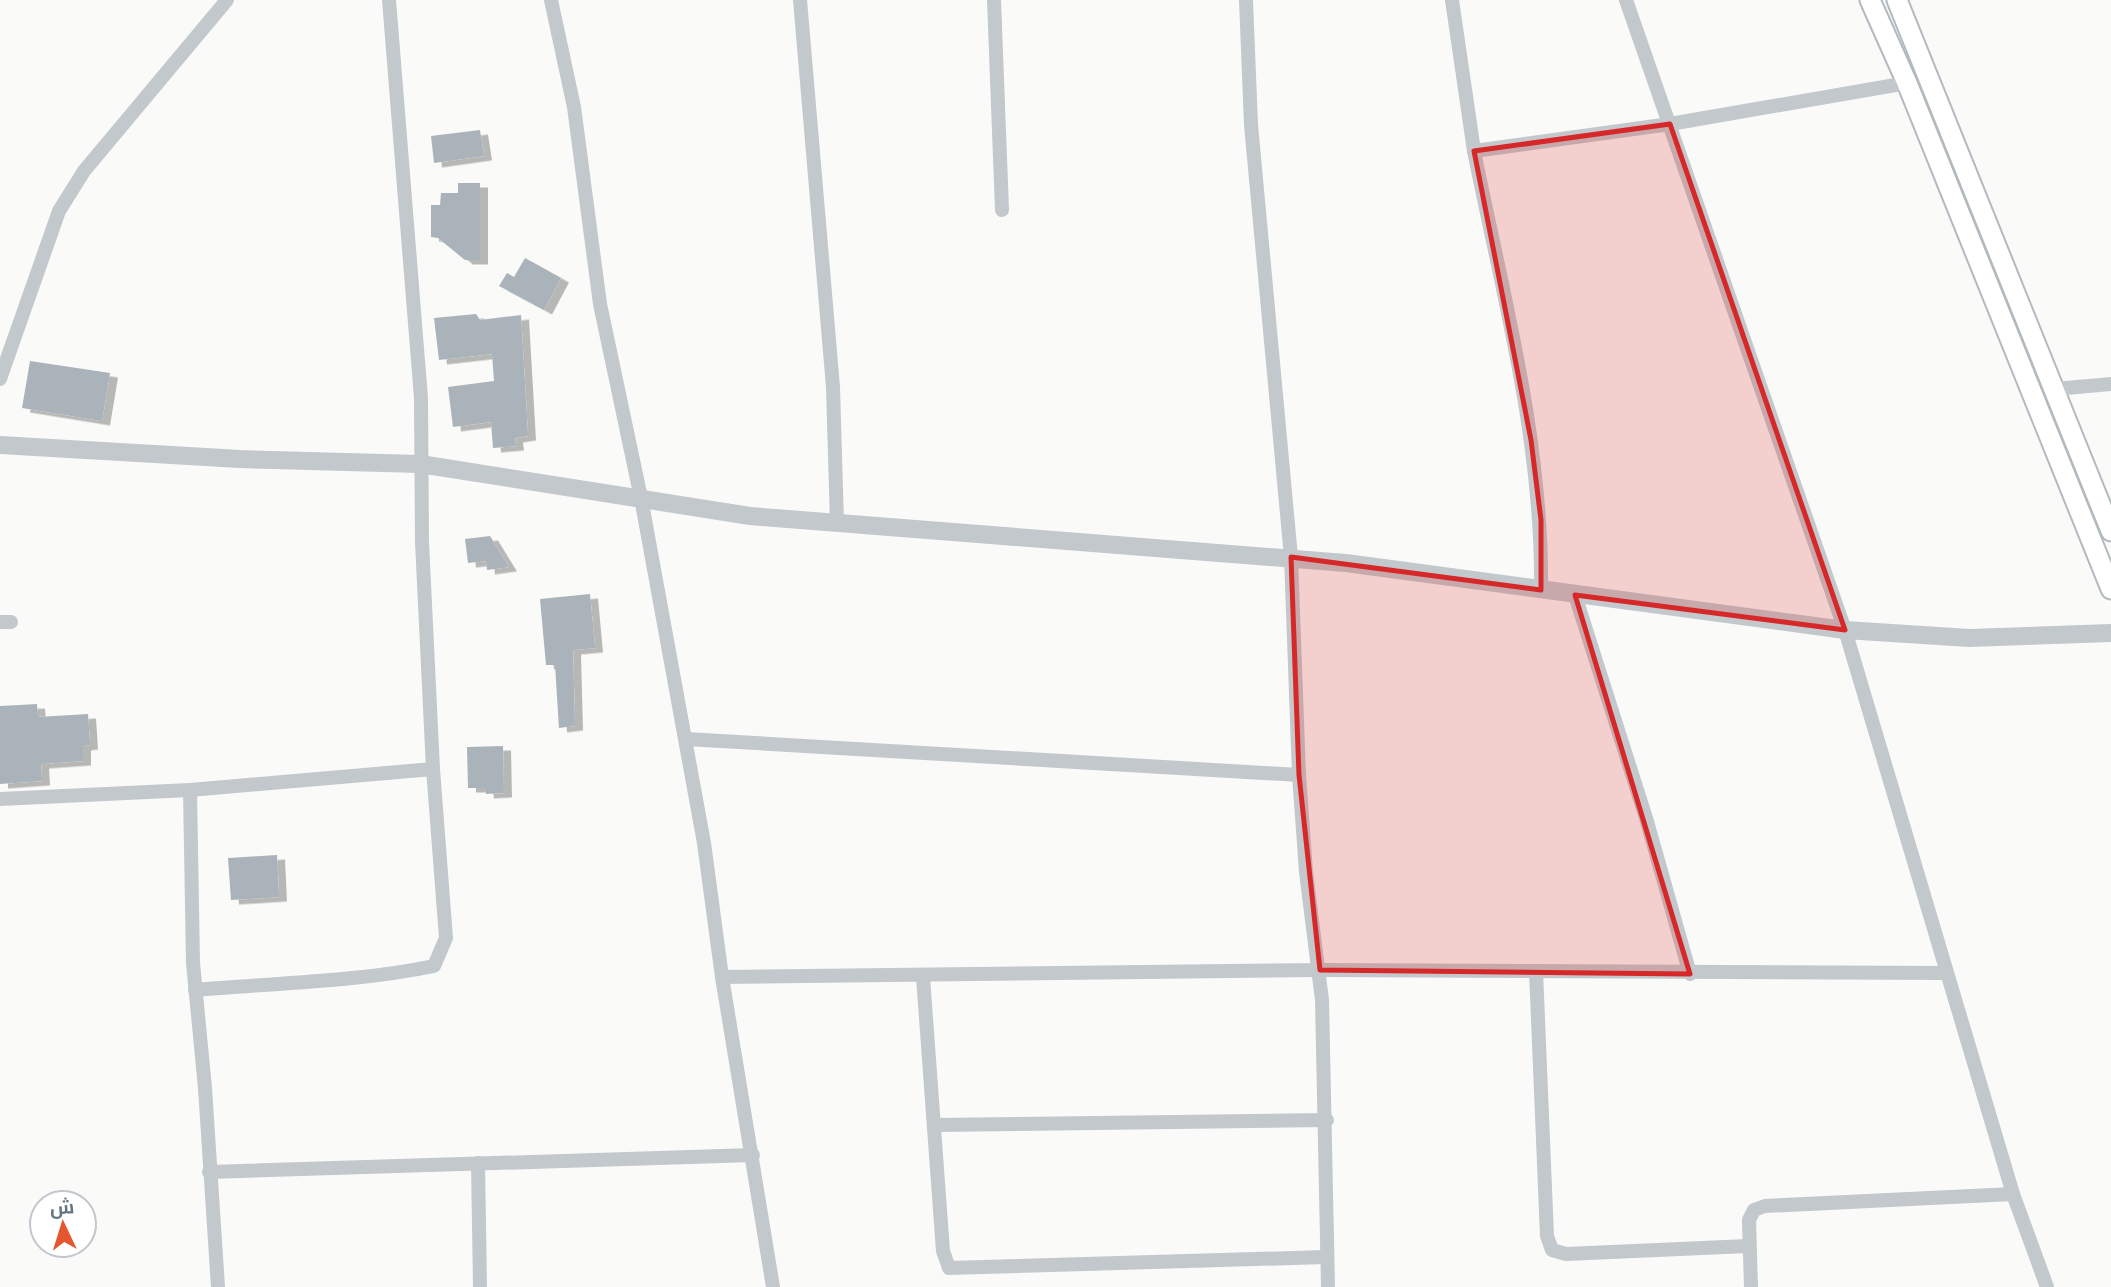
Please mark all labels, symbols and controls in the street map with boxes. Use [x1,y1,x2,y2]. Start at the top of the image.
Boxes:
north arrow [28,1189,98,1259]
text: ش [49,1195,75,1220]

